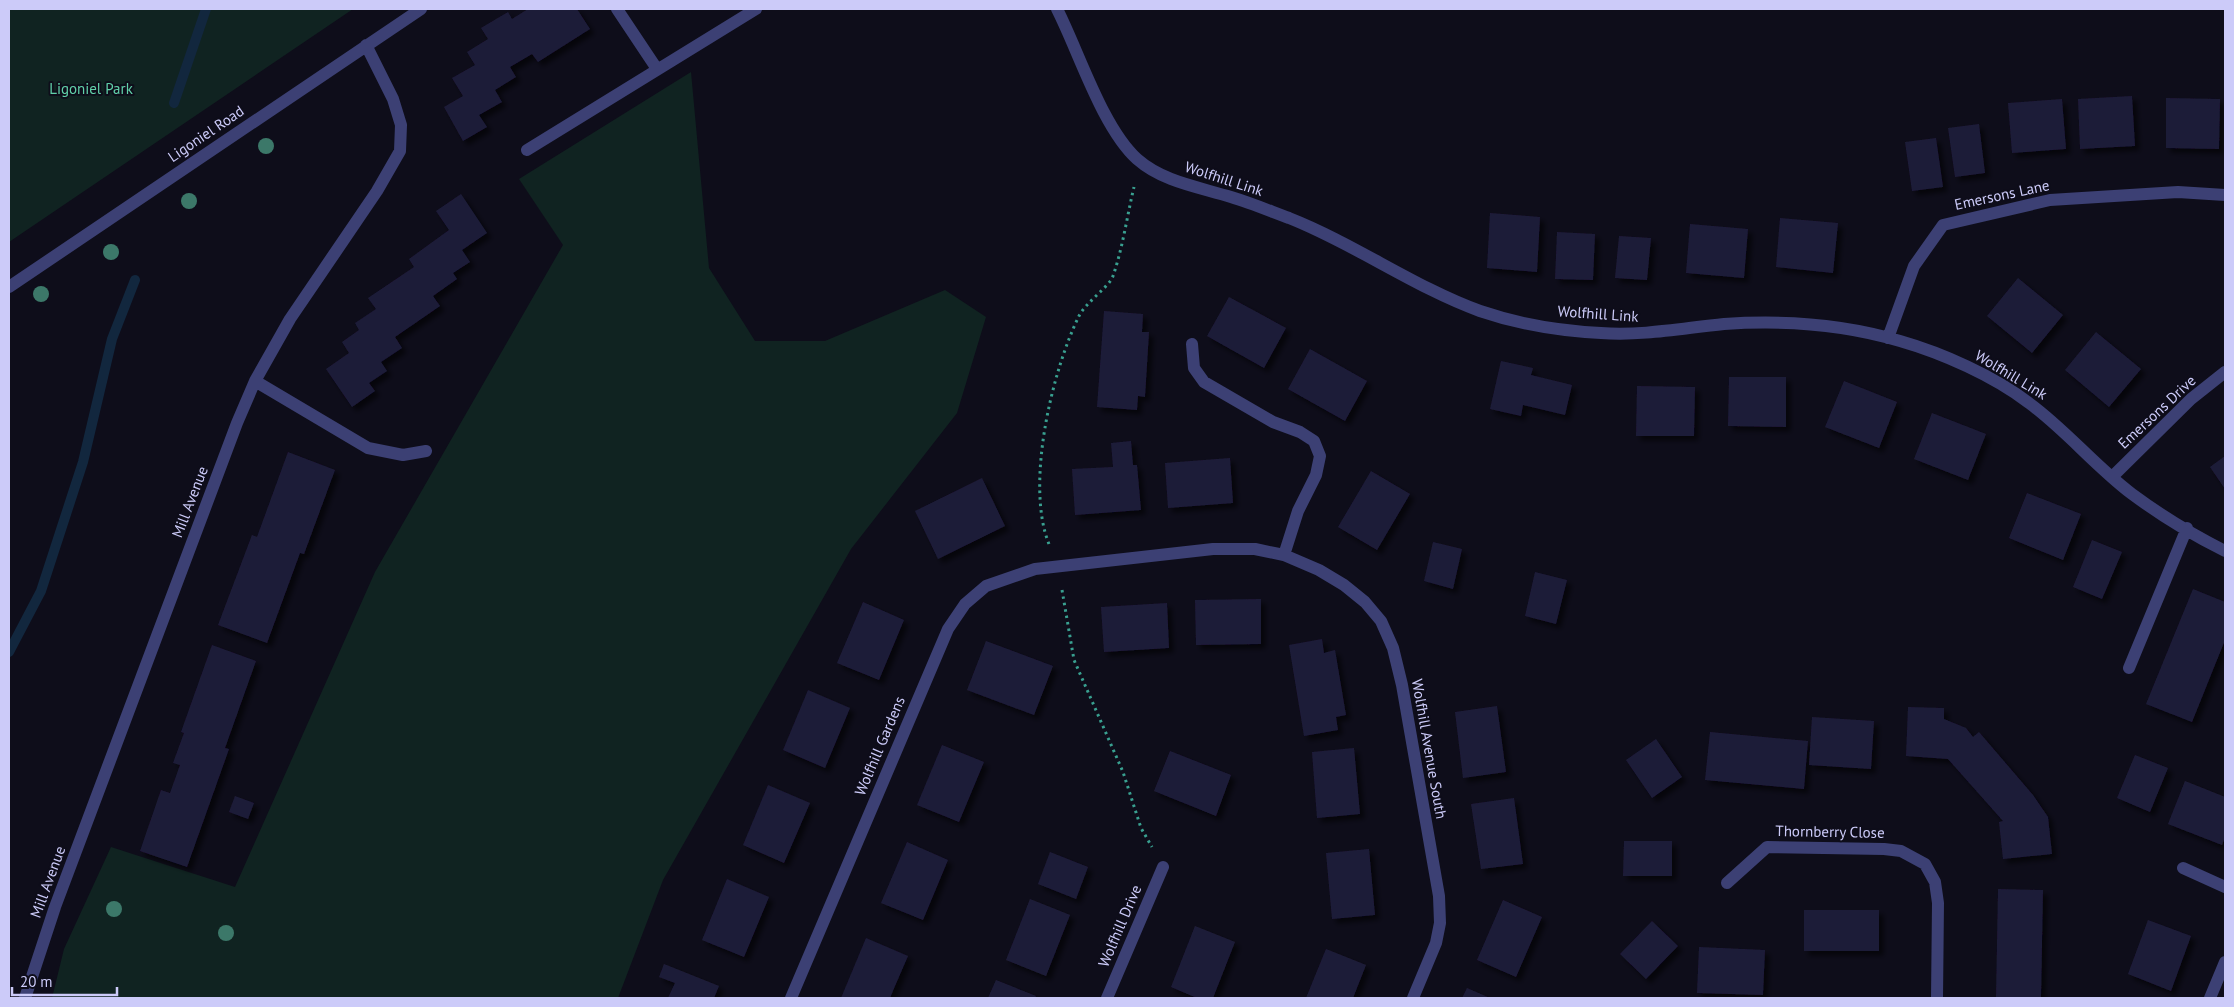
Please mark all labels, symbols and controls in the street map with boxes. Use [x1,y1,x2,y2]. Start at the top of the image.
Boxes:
park label: Ligoniel Park [49,79,134,98]
street label: Ligoniel Road [164,101,247,166]
street label: Wolfhill Link [1183,157,1266,200]
street label: Emersons Lane [1953,175,2051,214]
street label: Wolfhill Link [1557,301,1640,326]
street label: Wolfhill Link [1972,346,2052,404]
street label: Emersons Drive [2114,371,2199,452]
street label: Mill Avenue [167,463,212,540]
street label: Wolfhill Avenue South [1408,677,1451,820]
street label: Wolfhill Gardens [850,693,909,798]
street label: Thornberry Close [1775,821,1885,842]
street label: Mill Avenue [26,843,69,920]
street label: Wolfhill Drive [1094,882,1145,970]
scale bar [12,964,118,996]
text: 20 m [20,972,53,991]

